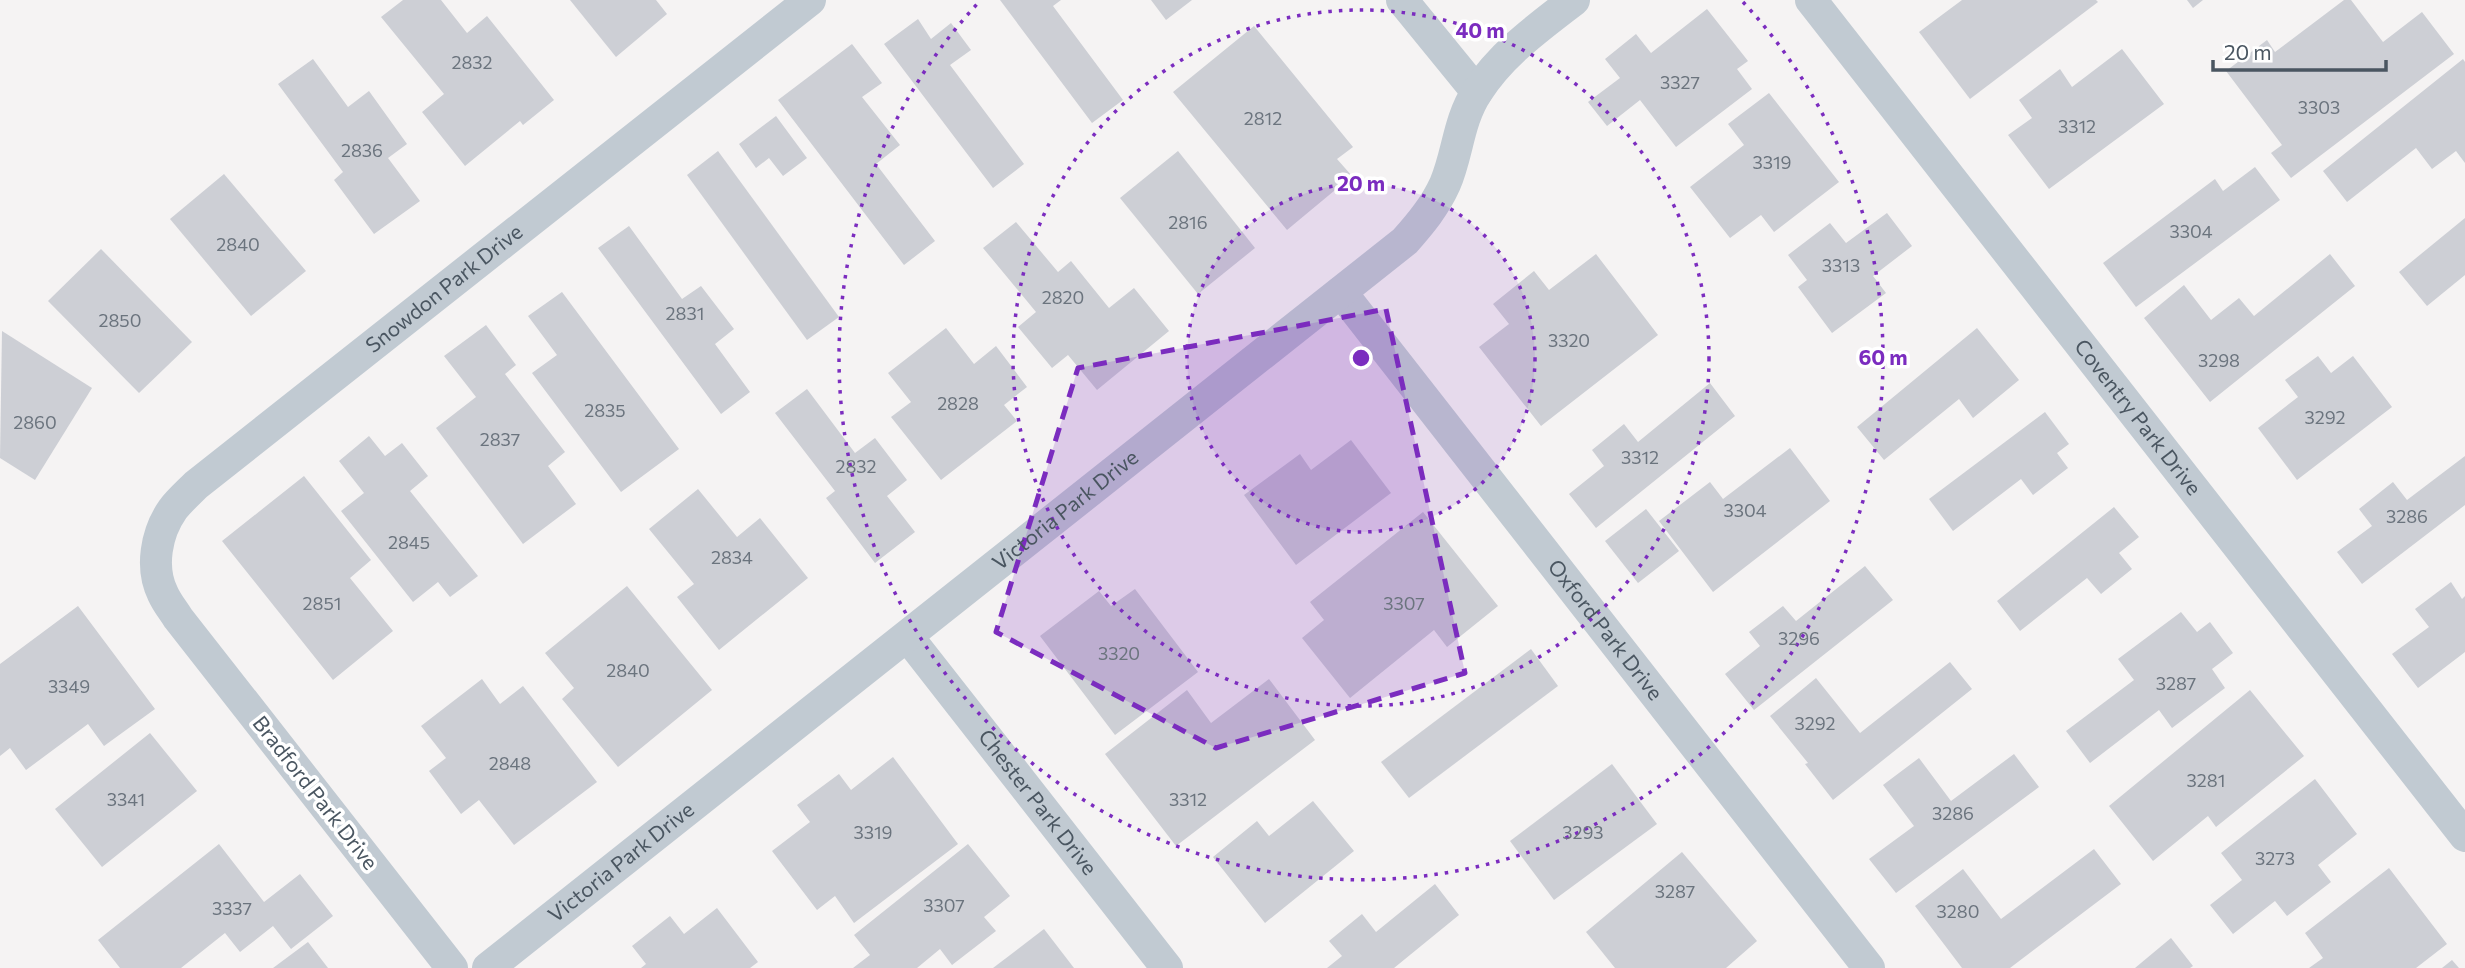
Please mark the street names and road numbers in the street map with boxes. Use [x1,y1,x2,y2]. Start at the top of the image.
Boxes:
street label: Snowdon Park Drive [360,218,527,357]
street label: Coventry Park Drive [2070,334,2207,499]
street label: Victoria Park Drive [987,444,1142,574]
street label: Oxford Park Drive [1544,554,1669,704]
street label: Bradford Park Drive [248,710,384,874]
street label: Chester Park Drive [974,724,1103,879]
street label: Victoria Park Drive [542,796,698,927]

